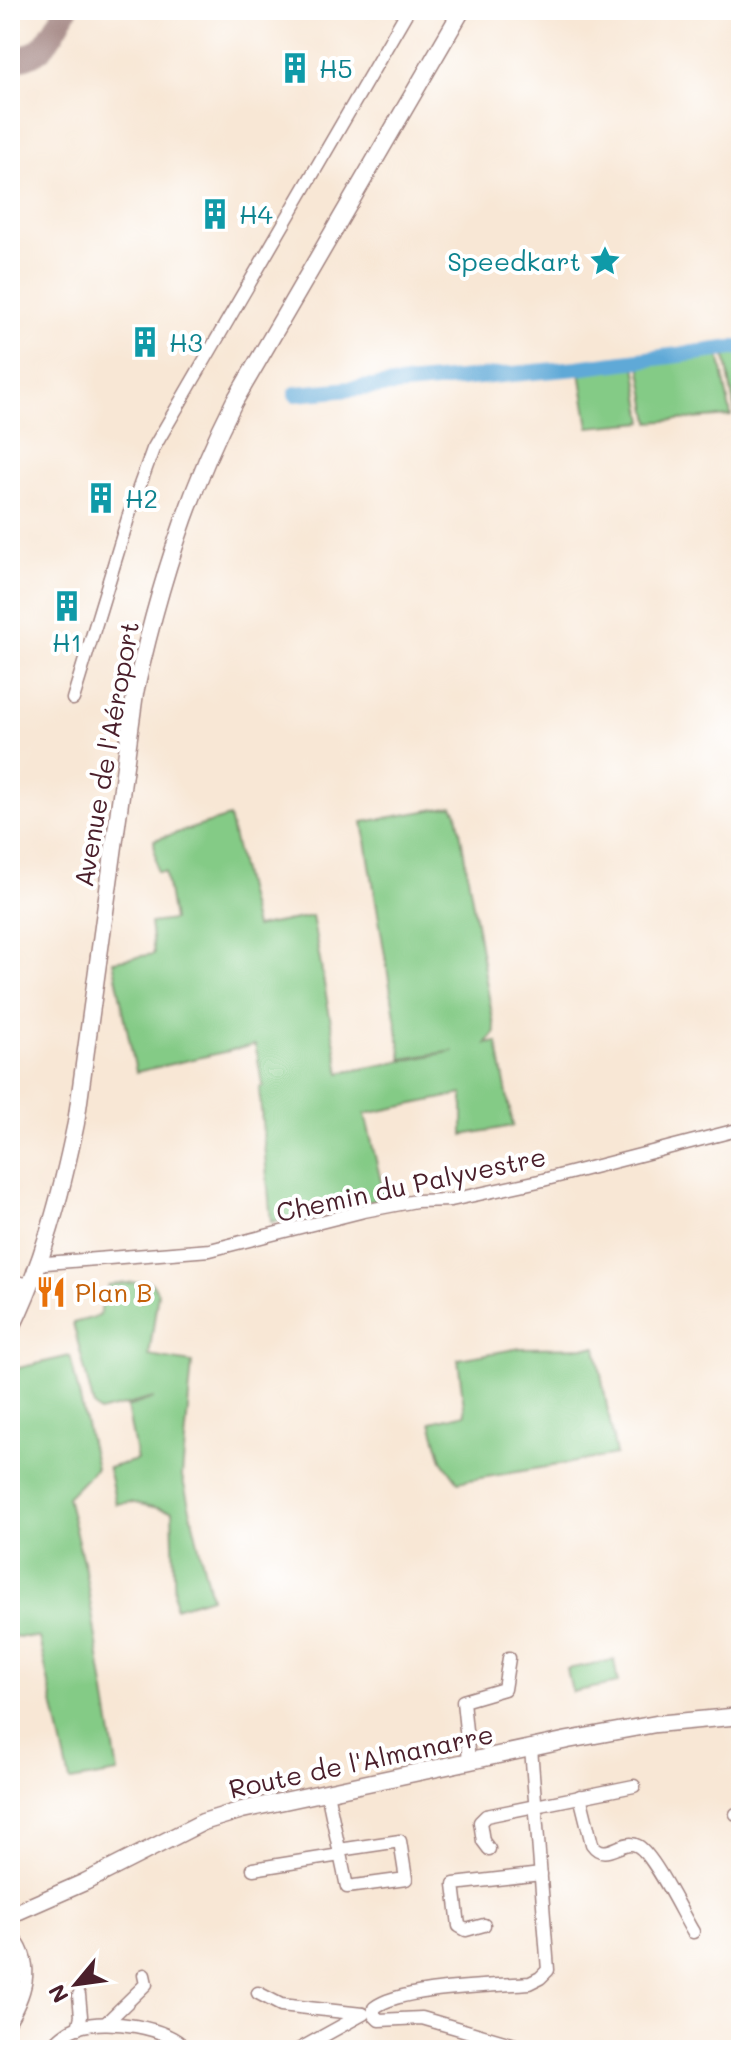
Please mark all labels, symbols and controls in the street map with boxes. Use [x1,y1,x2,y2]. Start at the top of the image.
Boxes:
building icon: H5 [278,51,312,85]
place label: H5 [319,51,353,85]
building icon: H4 [198,197,232,231]
place label: H4 [239,197,273,231]
place label: Speedkart [447,244,581,278]
place icon: Speedkart [588,244,622,278]
building icon: H3 [128,325,162,359]
place label: H3 [169,325,203,359]
building icon: H2 [84,481,118,515]
place label: H2 [125,481,158,515]
building icon: H1 [50,589,84,623]
street label: Avenue de l'Aéroport [66,619,146,889]
place label: H1 [52,625,82,659]
street label: Chemin du Palyvestre [273,1139,549,1229]
restaurant icon: Plan B [34,1275,68,1309]
place label: Plan B [75,1275,152,1309]
street label: Route de l'Almanarre [226,1716,496,1806]
north arrow [36,1944,116,2024]
text: N [41,1980,75,2008]

